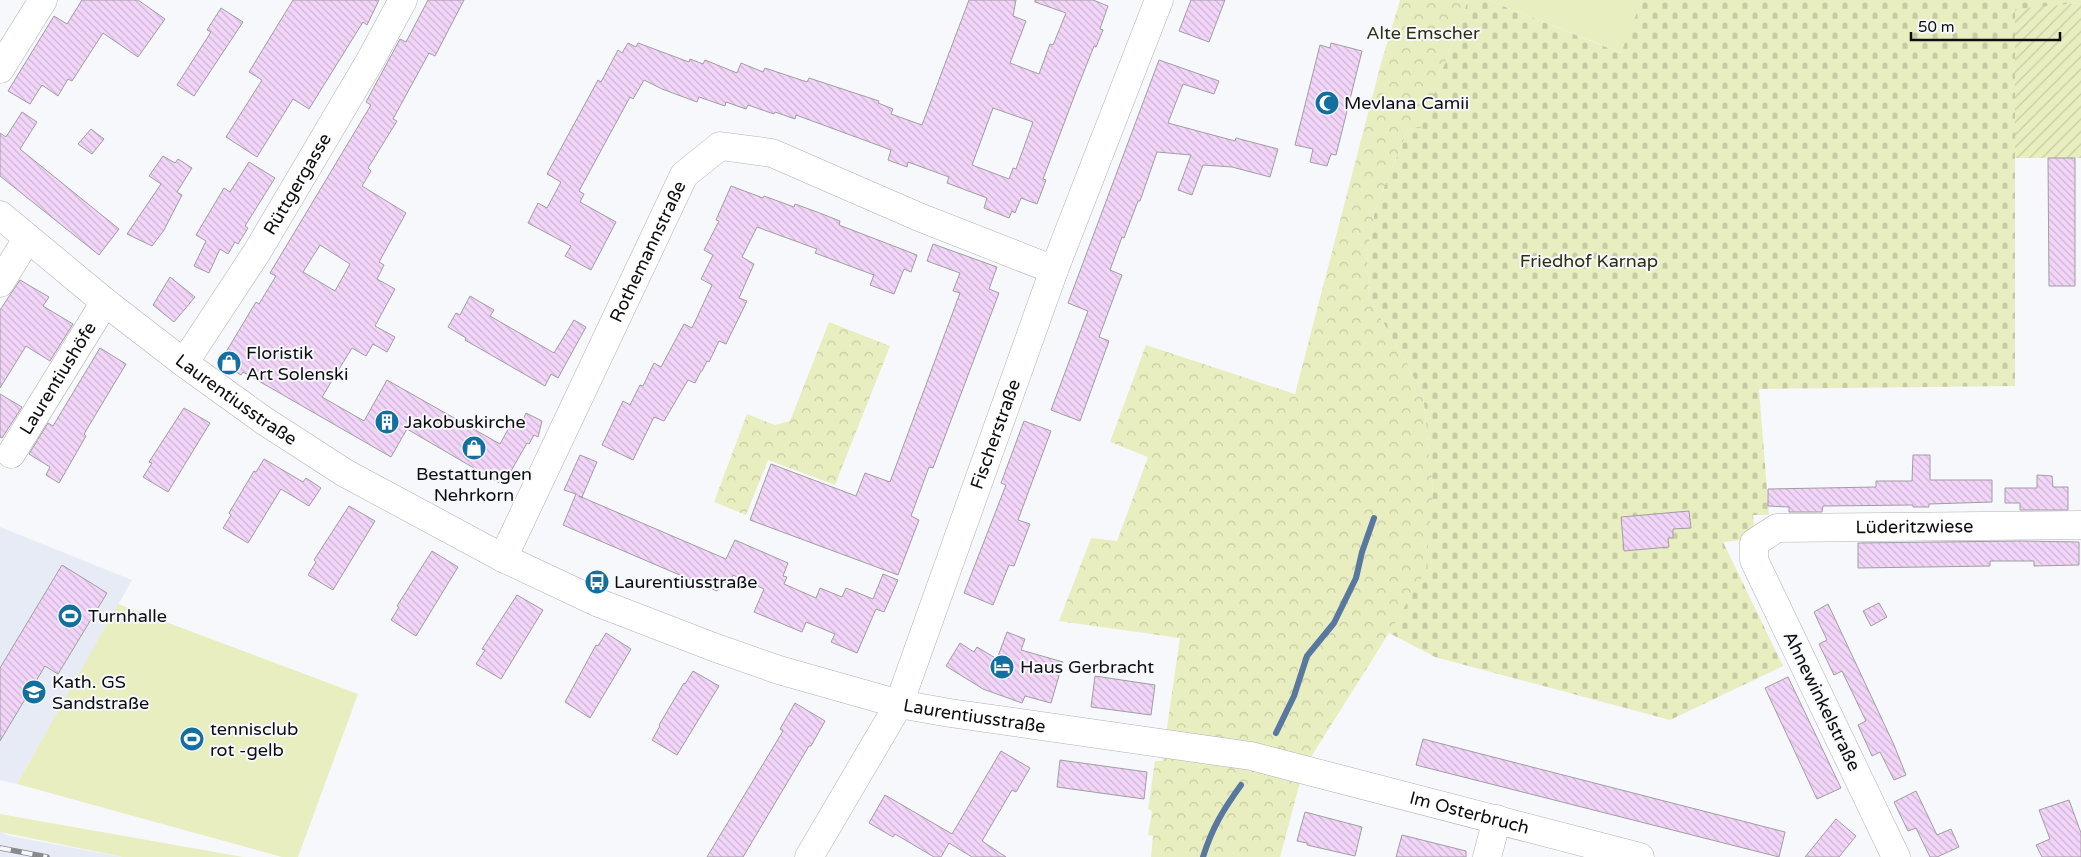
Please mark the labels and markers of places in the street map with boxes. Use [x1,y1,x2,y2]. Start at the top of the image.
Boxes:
mosque icon: Mevlana Camii [1314,90,1340,116]
place label: Mevlana Camii [1344,92,1469,114]
place label: Floristik Art Solenski [246,342,348,385]
shop icon: Floristik Art Solenski [216,350,242,376]
building icon: Jakobuskirche [374,409,400,435]
place label: Jakobuskirche [404,411,526,433]
shop icon: Bestattungen Nehrkorn [461,435,487,461]
place label: Bestattungen Nehrkorn [416,463,532,506]
bus stop icon: Laurentiusstraße [584,569,610,595]
place label: Laurentiusstraße [614,571,757,593]
sports icon: Turnhalle [57,603,83,629]
place label: Turnhalle [88,605,167,627]
hotel icon: Haus Gerbracht [989,654,1015,680]
place label: Haus Gerbracht [1020,656,1154,678]
place label: Kath. GS Sandstraße [52,671,149,714]
school or university icon: Kath. GS Sandstraße [21,679,47,705]
place label: tennisclub rot -gelb [210,718,298,761]
sports icon: tennisclub rot -gelb [179,726,205,752]

